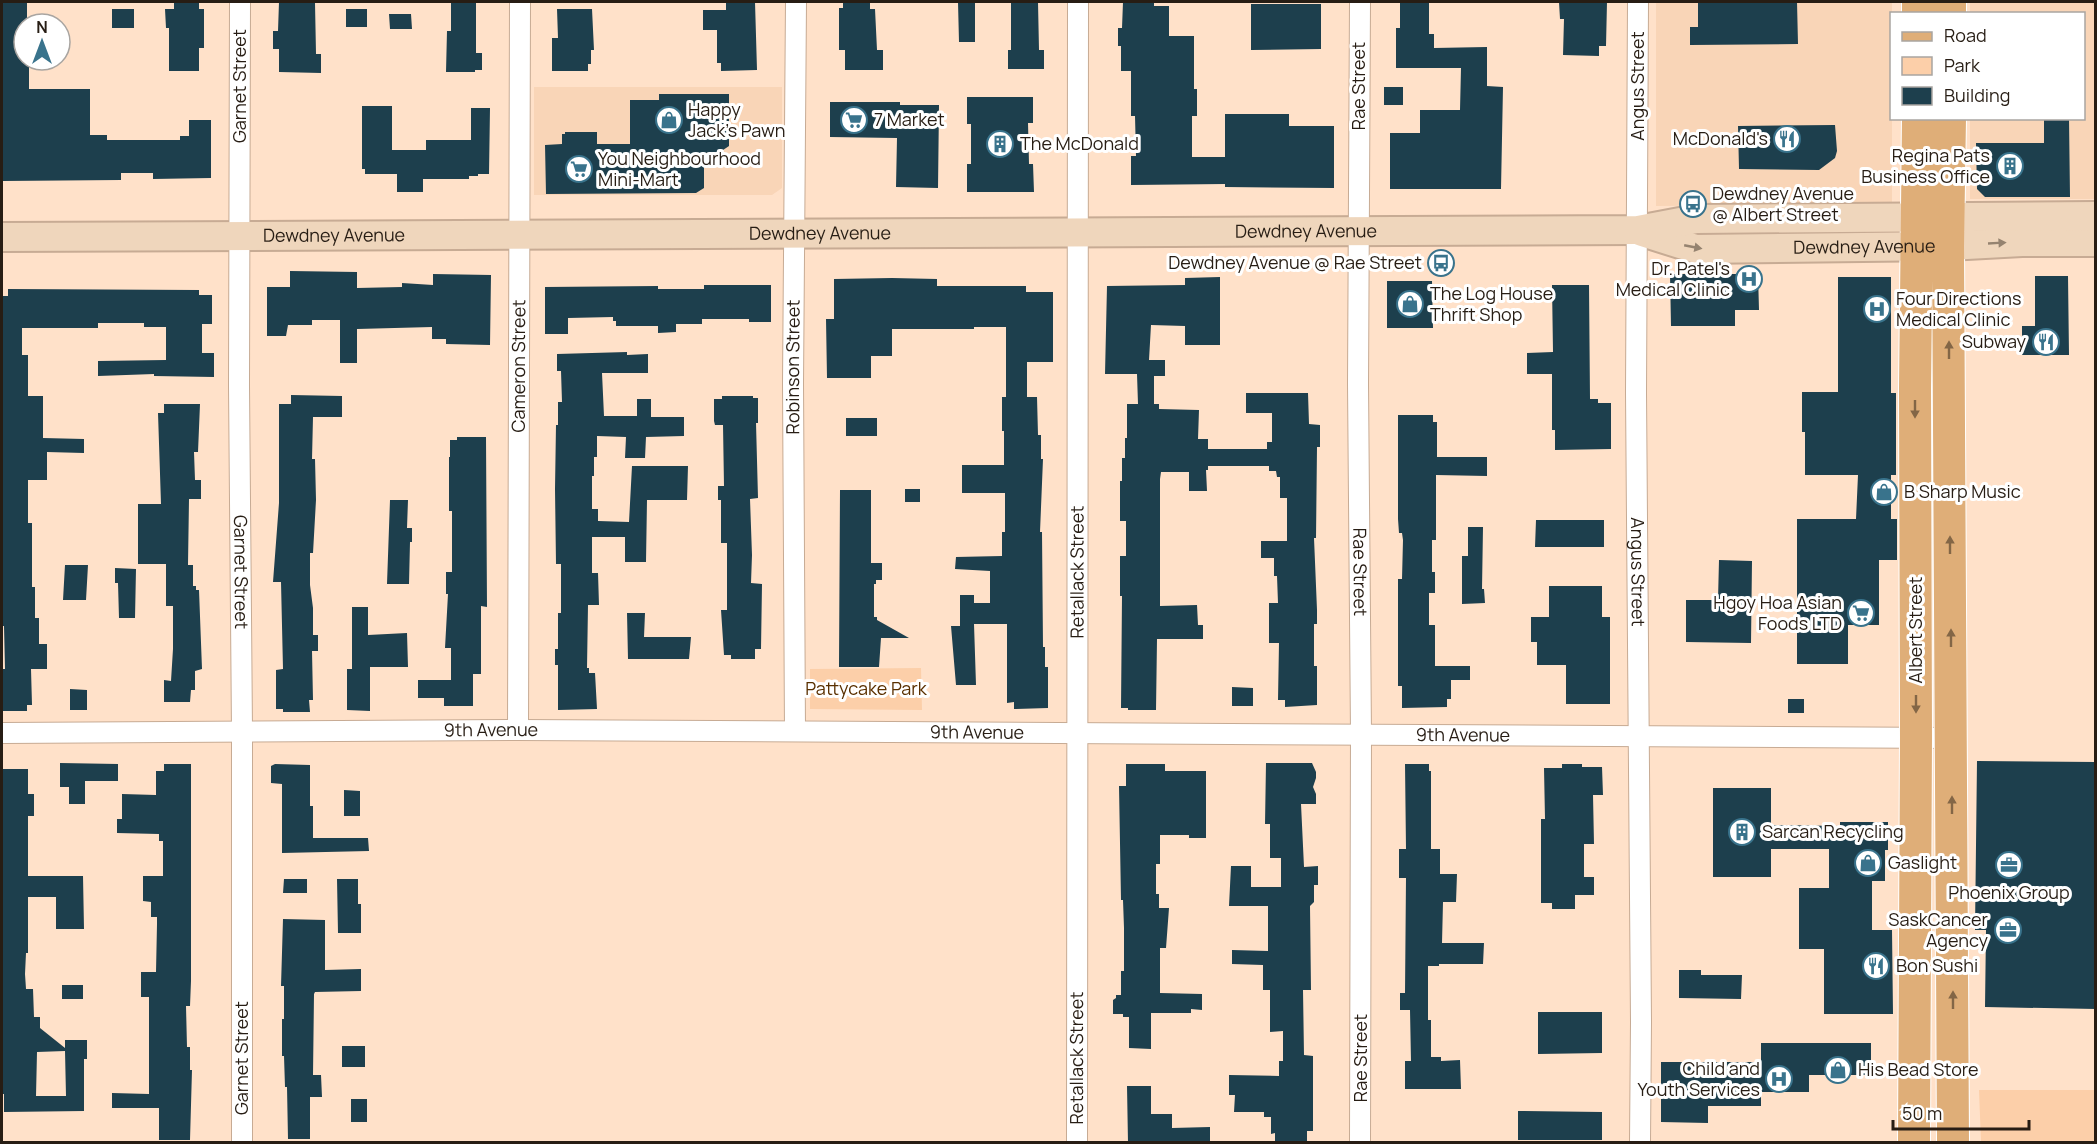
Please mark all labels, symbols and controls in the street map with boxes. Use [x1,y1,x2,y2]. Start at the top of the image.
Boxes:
north arrow [12,12,72,72]
legend [1890,12,2085,120]
text: N [36,16,48,38]
text: Road [1944,23,1987,47]
street label: Garnet Street [227,29,251,143]
street label: Angus Street [1625,31,1649,141]
street label: Rae Street [1346,42,1370,130]
text: Park [1944,53,1981,77]
text: Building [1944,83,2010,107]
place label: Happy Jack's Pawn [688,97,785,142]
shop icon: Happy Jack's Pawn [654,105,684,135]
supermarket icon: 7 Market [839,105,869,135]
place label: 7 Market [874,107,945,131]
restaurant icon: McDonald's [1772,124,1802,154]
place label: McDonald's [1673,126,1768,150]
building icon: The McDonald [985,129,1015,159]
place label: The McDonald [1020,131,1139,155]
place label: Regina Pats Business Office [1861,143,1990,188]
place label: You Neighbourhood Mini-Mart [598,146,761,191]
building icon: Regina Pats Business Office [1995,151,2025,181]
supermarket icon: You Neighbourhood Mini-Mart [564,154,594,184]
place label: Dewdney Avenue @ Albert Street [1712,181,1854,226]
bus stop icon: Dewdney Avenue @ Albert Street [1678,189,1708,219]
street label: Dewdney Avenue [1235,218,1377,243]
street label: Dewdney Avenue [749,220,891,245]
street label: Dewdney Avenue [263,222,405,247]
street label: Dewdney Avenue [1793,233,1936,259]
one-way arrow [1987,239,2006,248]
one-way arrow [1684,243,1703,252]
bus stop icon: Dewdney Avenue @ Rae Street [1426,248,1456,278]
place label: Dewdney Avenue @ Rae Street [1168,250,1422,274]
place label: Dr. Patel's Medical Clinic [1616,256,1730,301]
hospital icon: Dr. Patel's Medical Clinic [1734,264,1764,294]
place label: The Log House Thrift Shop [1430,281,1553,326]
place label: Four Directions Medical Clinic [1896,286,2022,331]
shop icon: The Log House Thrift Shop [1395,289,1425,319]
hospital icon: Four Directions Medical Clinic [1862,294,1892,324]
street label: Robinson Street [780,299,805,435]
street label: Cameron Street [506,300,530,432]
restaurant icon: Subway [2031,327,2061,357]
place label: Subway [1962,329,2026,353]
one-way arrow [1944,340,1954,359]
one-way arrow [1910,400,1920,419]
shop icon: B Sharp Music [1869,477,1899,507]
place label: B Sharp Music [1904,479,2021,503]
street label: Retallack Street [1064,506,1089,638]
street label: Garnet Street [229,515,254,629]
street label: Angus Street [1626,517,1651,627]
street label: Rae Street [1348,528,1373,616]
one-way arrow [1945,535,1955,554]
street label: Albert Street [1903,577,1927,683]
place label: Hgoy Hoa Asian Foods LTD [1713,590,1842,635]
supermarket icon: Hgoy Hoa Asian Foods LTD [1846,598,1876,628]
one-way arrow [1946,628,1956,647]
park label: Pattycake Park [805,676,928,700]
one-way arrow [1911,695,1921,714]
street label: 9th Avenue [444,717,538,741]
street label: 9th Avenue [930,719,1024,744]
street label: 9th Avenue [1416,722,1510,747]
one-way arrow [1947,795,1957,814]
building icon: Sarcan Recycling [1727,817,1757,847]
place label: Sarcan Recycling [1762,819,1904,843]
shop icon: Gaslight [1853,848,1883,878]
place label: Gaslight [1888,850,1957,874]
office icon: Phoenix Group [1994,850,2024,880]
place label: Phoenix Group [1948,880,2070,904]
place label: SaskCancer Agency [1888,907,1988,952]
office icon: SaskCancer Agency [1993,915,2023,945]
restaurant icon: Bon Sushi [1861,951,1891,981]
place label: Bon Sushi [1896,953,1978,977]
one-way arrow [1948,990,1958,1009]
street label: Retallack Street [1064,992,1088,1124]
street label: Garnet Street [229,1001,253,1115]
street label: Rae Street [1348,1014,1372,1102]
shop icon: His Bead Store [1823,1055,1853,1085]
place label: Child and Youth Services [1637,1056,1760,1101]
place label: His Bead Store [1858,1057,1979,1081]
hospital icon: Child and Youth Services [1764,1064,1794,1094]
scale bar [1893,1093,2030,1131]
text: 50 m [1902,1101,1942,1125]

